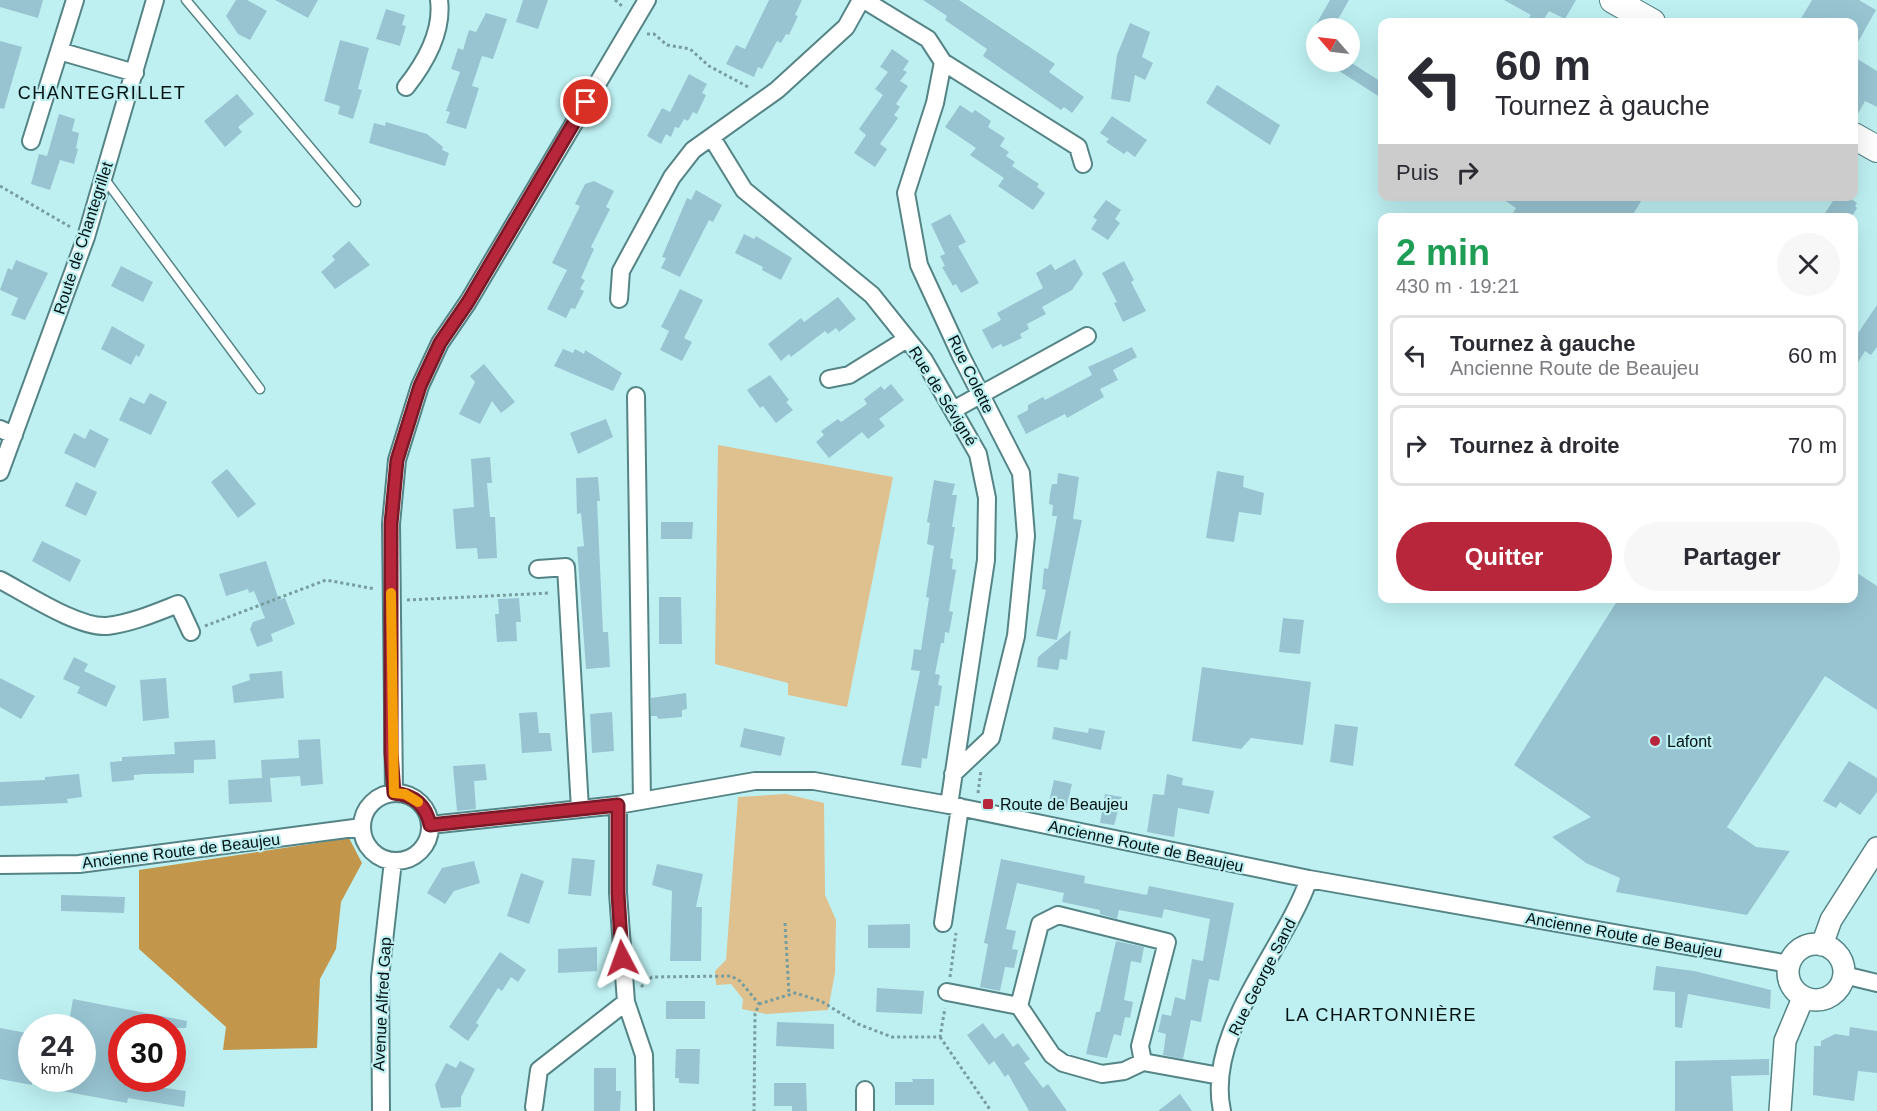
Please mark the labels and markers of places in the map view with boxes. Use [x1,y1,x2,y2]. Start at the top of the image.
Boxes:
pin [560,76,611,127]
place label: Lafont [1667,733,1712,750]
marker: Lafont [1648,734,1662,748]
place label: Route de Beaujeu [1000,796,1128,813]
marker: Route de Beaujeu [981,797,995,811]

